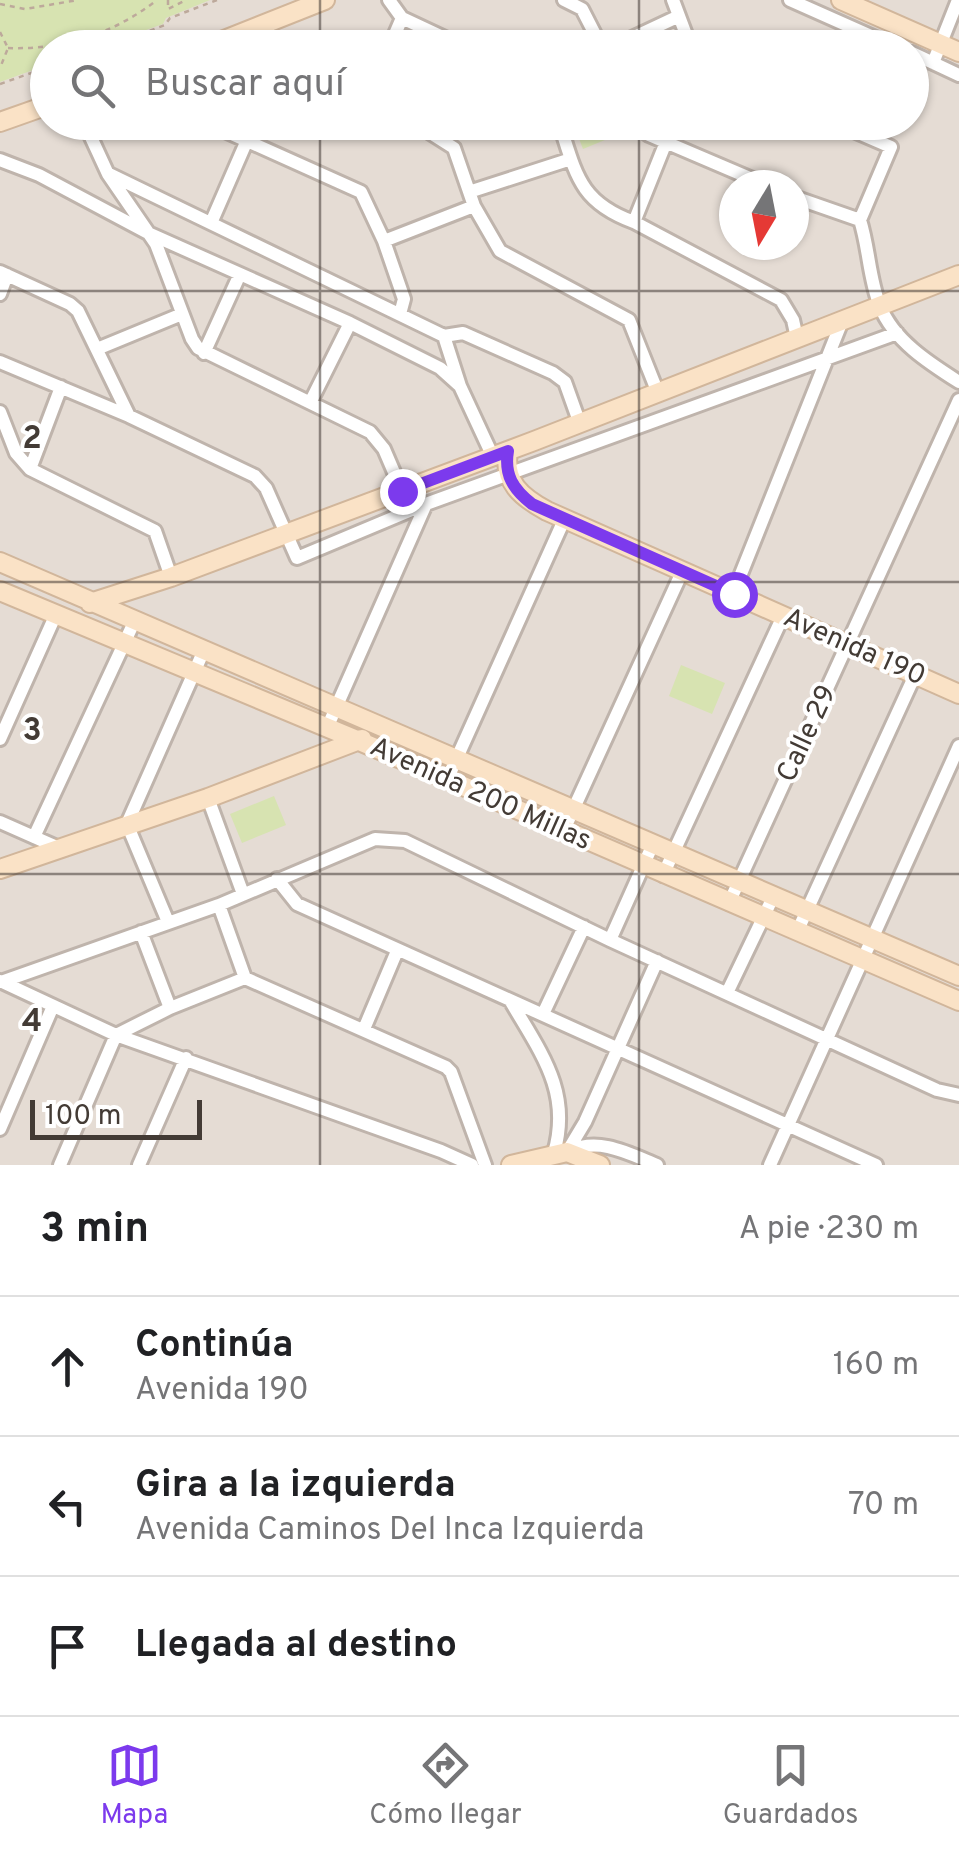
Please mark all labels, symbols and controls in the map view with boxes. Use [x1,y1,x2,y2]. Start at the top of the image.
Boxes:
search box [30,30,929,140]
icon: search [65,58,120,113]
text: Buscar aquí [145,61,345,110]
north arrow [719,170,809,260]
text: 2 [22,420,42,460]
route end [380,469,426,515]
route start [712,572,758,618]
street label: Avenida 190 [777,601,931,695]
street label: Calle 29 [770,680,846,788]
text: 3 [22,712,42,752]
street label: Avenida 200 Millas [364,730,596,860]
text: 4 [22,1003,42,1043]
scale bar [30,1095,202,1140]
text: 100 m [45,1099,121,1135]
text: 3 min [40,1204,149,1257]
text: A pie · 230 m [739,1210,919,1250]
text: Continúa [135,1322,293,1371]
icon: ahead [40,1339,95,1394]
text: 160 m [833,1346,919,1386]
text: Avenida 190 [135,1371,309,1411]
text: Gira a la izquierda [135,1462,456,1511]
icon: left [40,1479,95,1534]
text: 70 m [848,1486,919,1526]
text: Avenida Caminos Del Inca Izquierda [135,1511,644,1551]
icon: arrive [40,1619,95,1674]
text: Llegada al destino [135,1622,457,1671]
tab: Mapa [101,1738,168,1834]
tab: Cómo llegar [369,1738,522,1834]
tab: Guardados [723,1738,858,1834]

